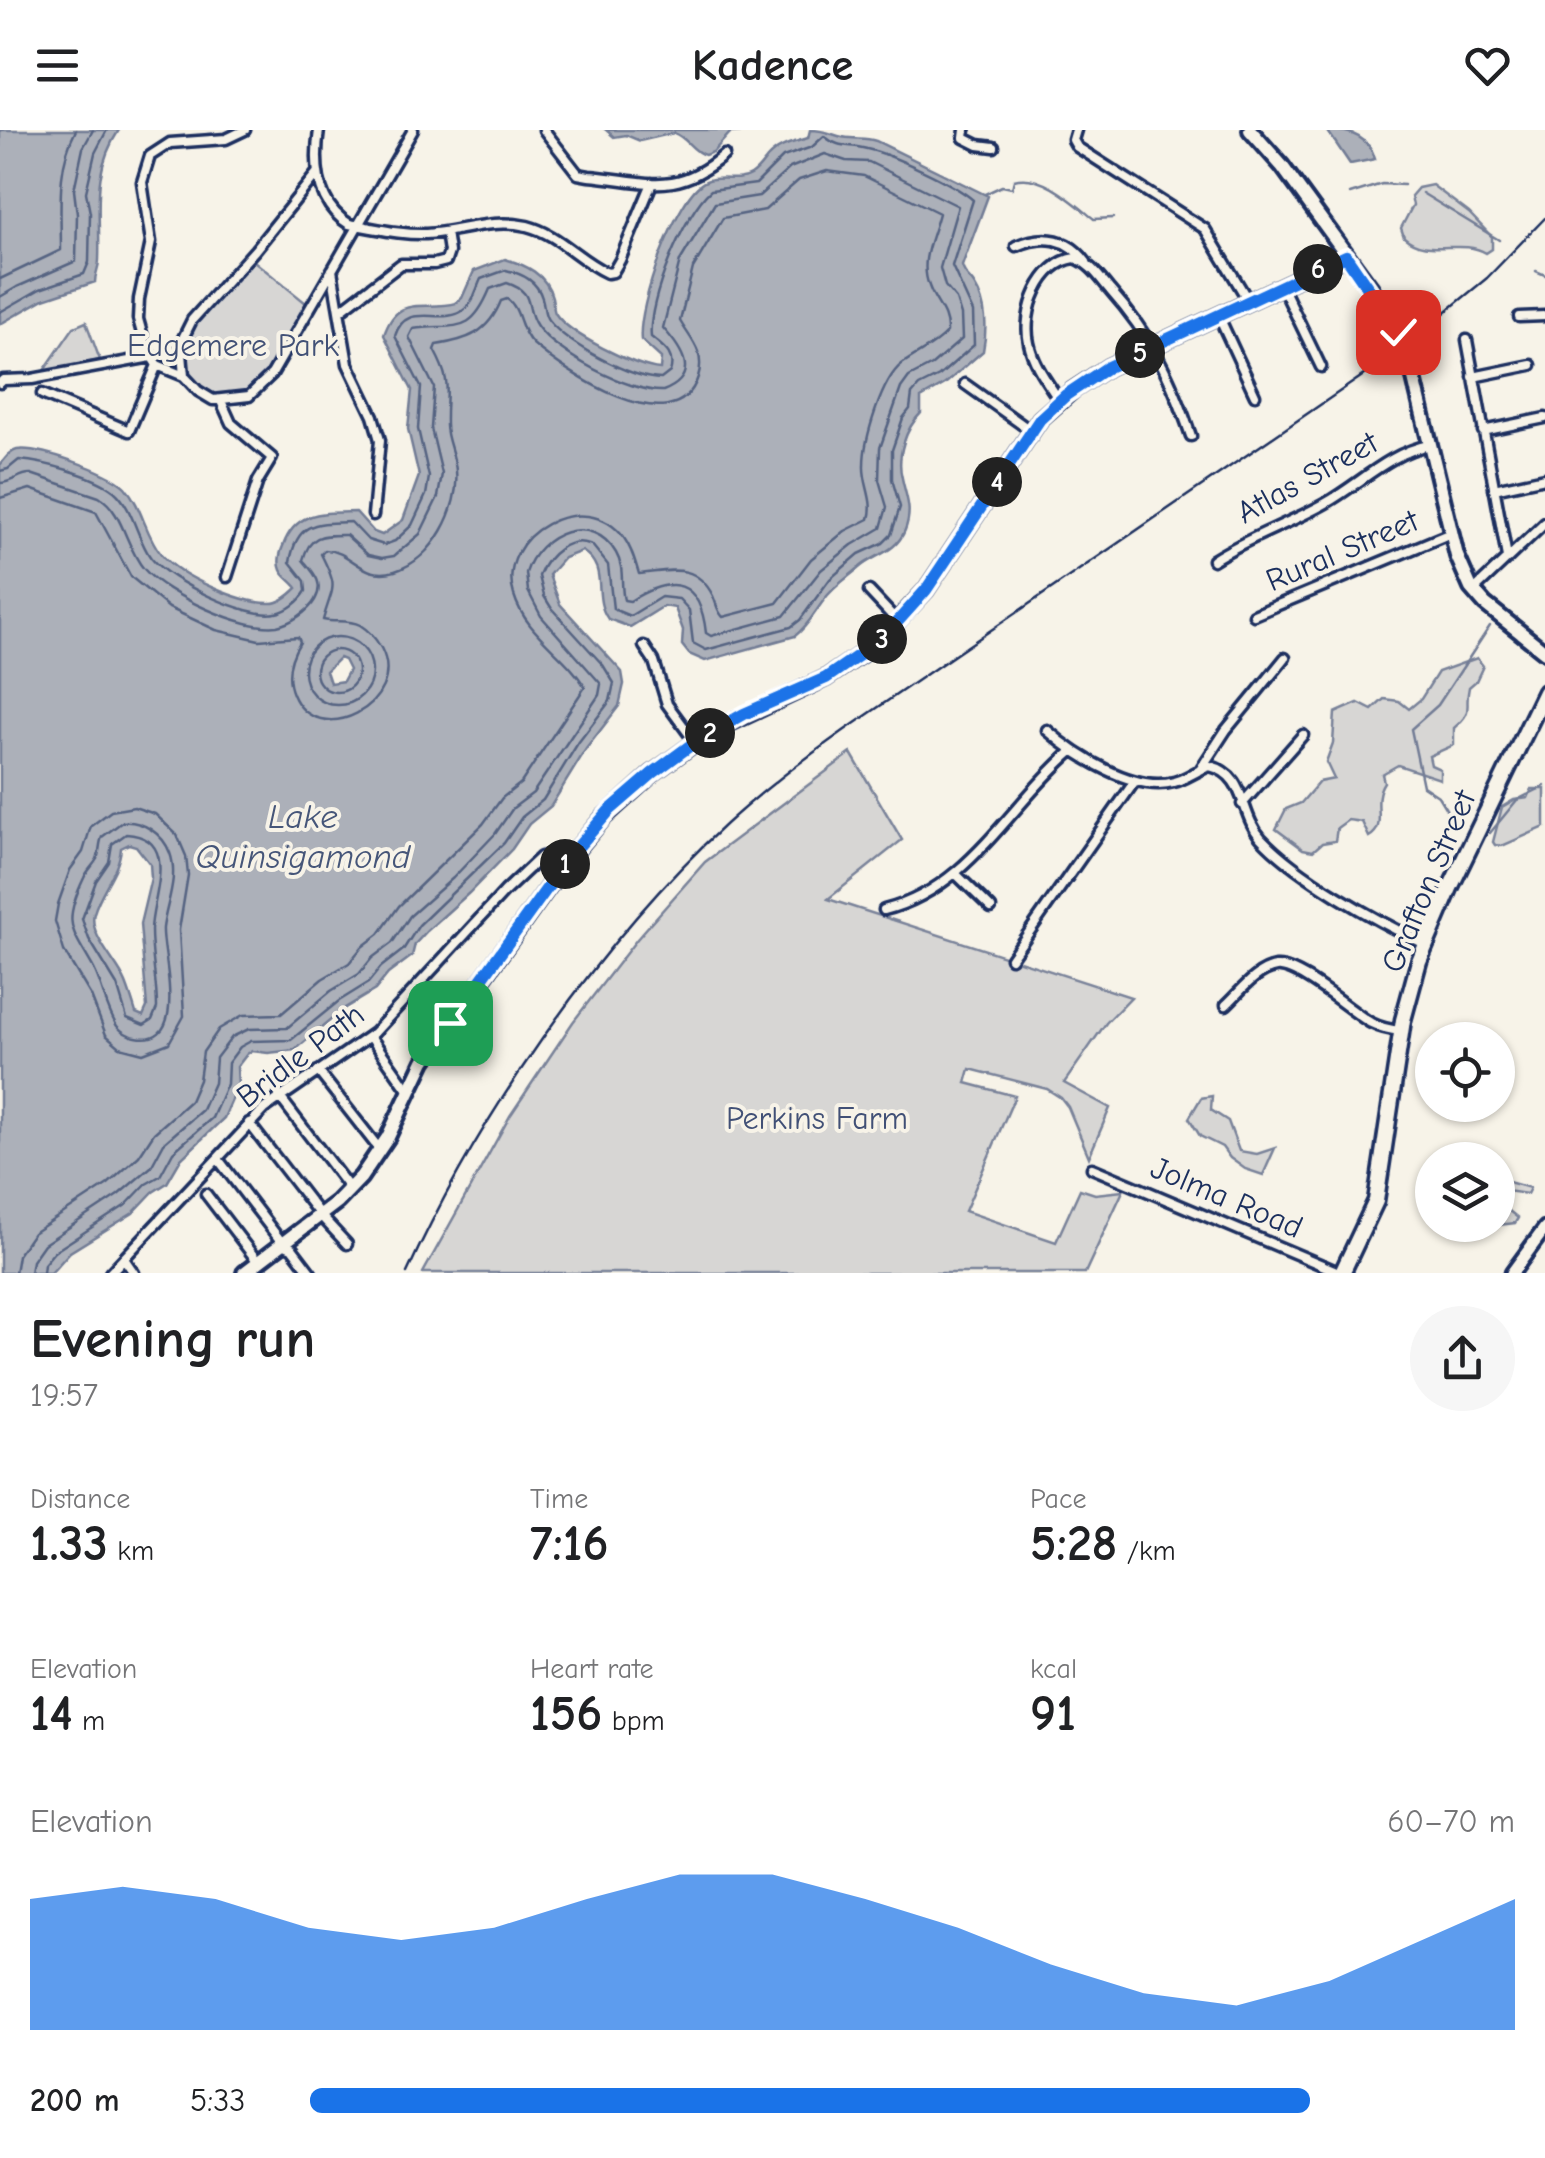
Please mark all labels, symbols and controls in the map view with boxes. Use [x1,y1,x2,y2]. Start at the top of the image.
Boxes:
icon: menu [30,38,85,93]
icon: heart [1460,38,1515,93]
text: Kadence [692,39,853,91]
pin: 6 [1293,244,1343,294]
text: 6 [1311,253,1325,285]
pin [1356,290,1441,375]
icon: check [1371,305,1426,360]
park label: Edgemere Park [127,327,339,364]
pin: 5 [1115,328,1165,378]
text: 5 [1133,337,1147,369]
street label: Atlas Street [1230,423,1385,531]
pin: 4 [972,457,1022,507]
text: 4 [990,466,1004,498]
street label: Rural Street [1260,501,1425,599]
pin: 3 [857,614,907,664]
text: 3 [875,623,889,655]
pin: 2 [685,708,735,758]
text: 2 [703,717,717,749]
street label: Grafton Street [1374,784,1484,978]
water label: Lake Quinsigamond [196,796,412,877]
pin: 1 [540,839,590,889]
text: 1 [559,848,571,880]
pin [408,981,493,1066]
street label: Bridle Path [229,996,371,1115]
icon: arrive [423,996,478,1051]
map controls [1415,1022,1515,1242]
button: locate [1415,1022,1515,1122]
park label: Perkins Farm [726,1100,908,1137]
button: layers [1415,1142,1515,1242]
street label: Jolma Road [1145,1149,1308,1246]
button: share [1410,1306,1515,1411]
text: Evening run [30,1307,315,1371]
text: 19:57 [30,1377,98,1414]
text: Distance [30,1483,130,1515]
text: Time [530,1483,588,1515]
text: Pace [1030,1483,1086,1515]
text: 1.33 [30,1515,108,1573]
text: 7:16 [530,1515,609,1573]
text: 5:28 [1030,1515,1117,1573]
text: km [108,1535,154,1567]
text: /km [1117,1535,1176,1567]
text: Elevation [30,1653,137,1685]
text: Heart rate [530,1653,653,1685]
text: kcal [1030,1653,1077,1685]
text: 14 [30,1685,73,1743]
text: 156 [530,1685,602,1743]
text: 91 [1030,1685,1076,1743]
text: m [73,1705,105,1737]
text: bpm [602,1705,665,1737]
text: Elevation [30,1803,153,1840]
text: 60–70 m [1387,1803,1515,1840]
text: 200 m [30,2082,119,2119]
text: 5:33 [190,2082,246,2119]

